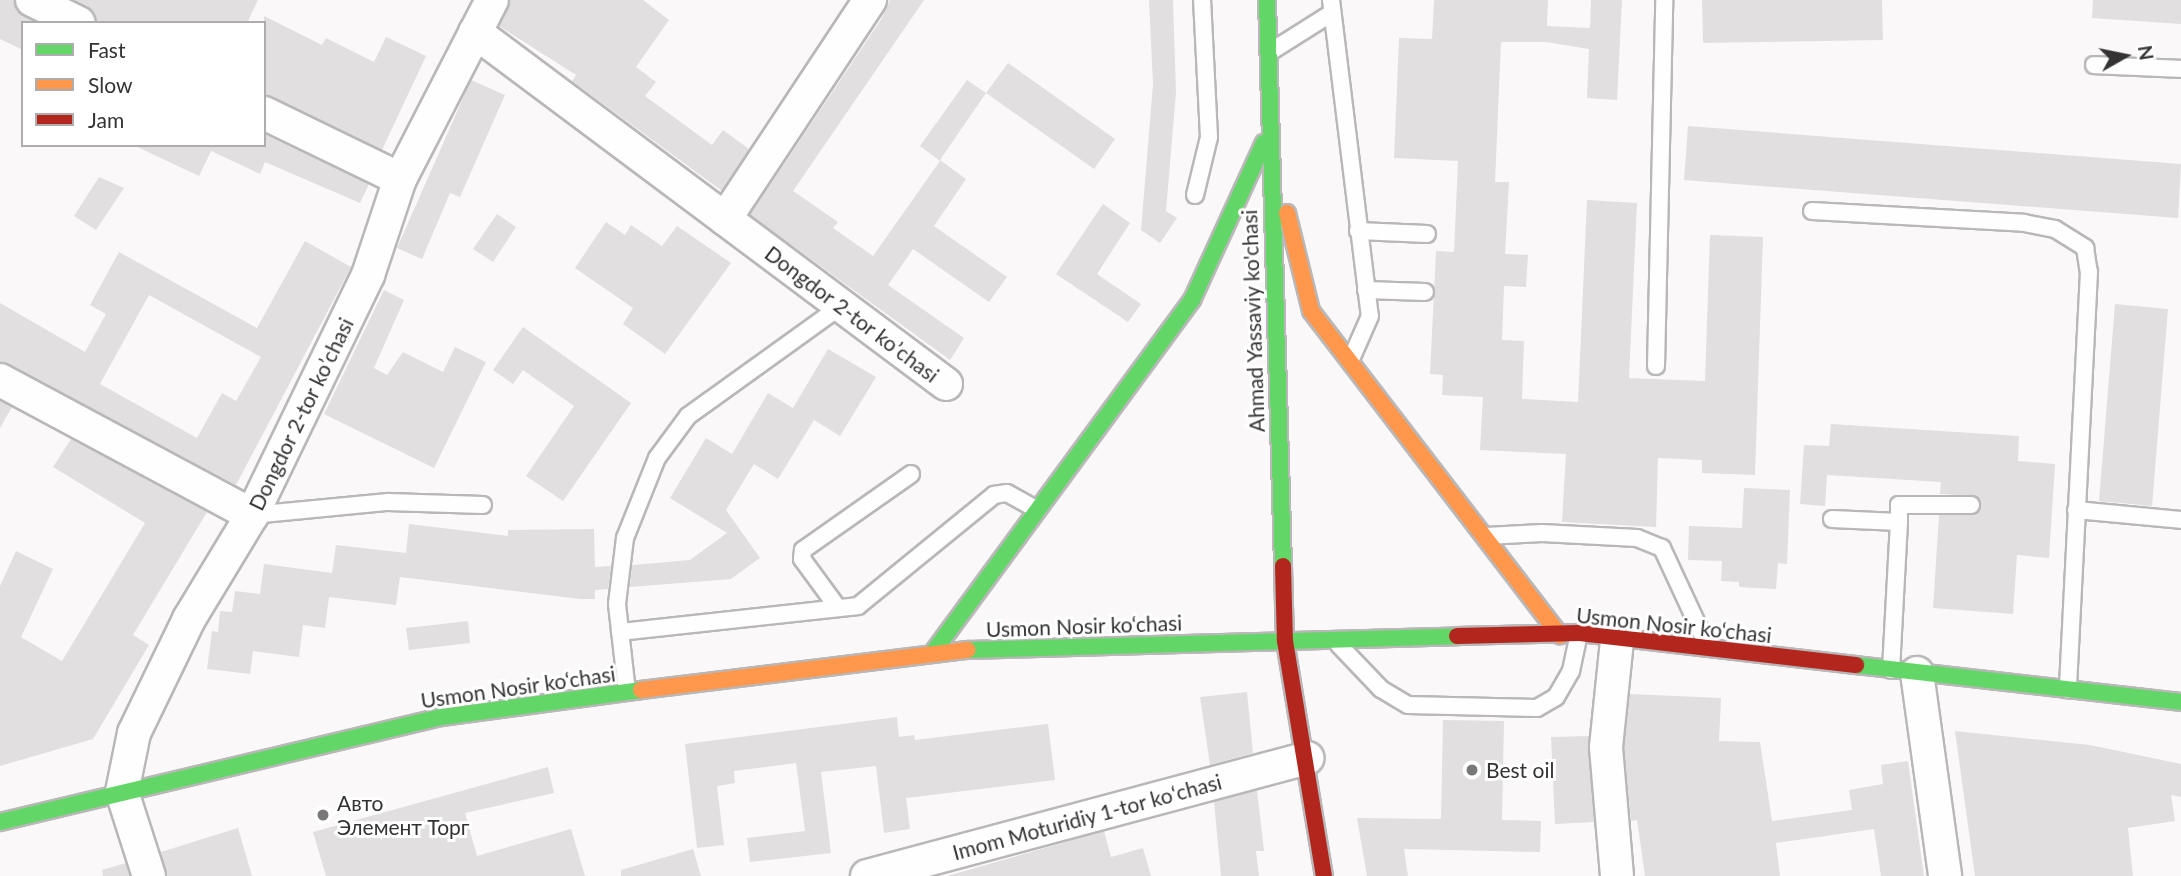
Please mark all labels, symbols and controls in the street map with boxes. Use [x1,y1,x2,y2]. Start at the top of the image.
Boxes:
legend [21,21,266,147]
north arrow [2090,21,2160,91]
text: Fast [88,37,125,62]
text: N [2134,44,2159,62]
text: Slow [88,72,132,97]
text: Jam [88,107,124,132]
street label: Ahmad Yassaviy ko'chasi [1236,209,1270,433]
street label: Dongdor 2-tor koʼchasi [760,240,944,388]
street label: Dongdor 2-tor koʼchasi [243,313,359,515]
street label: Usmon Nosir ko‘chasi [1575,602,1773,648]
street label: Usmon Nosir ko‘chasi [985,610,1183,642]
street label: Usmon Nosir ko‘chasi [419,661,617,713]
place label: Best oil [1486,757,1554,783]
marker: Best oil [1464,762,1480,778]
street label: Imom Moturidiy 1-tor koʻchasi [949,769,1225,865]
place label: Авто Элемент Торг [337,790,470,840]
marker: Авто Элемент Торг [315,807,331,823]

